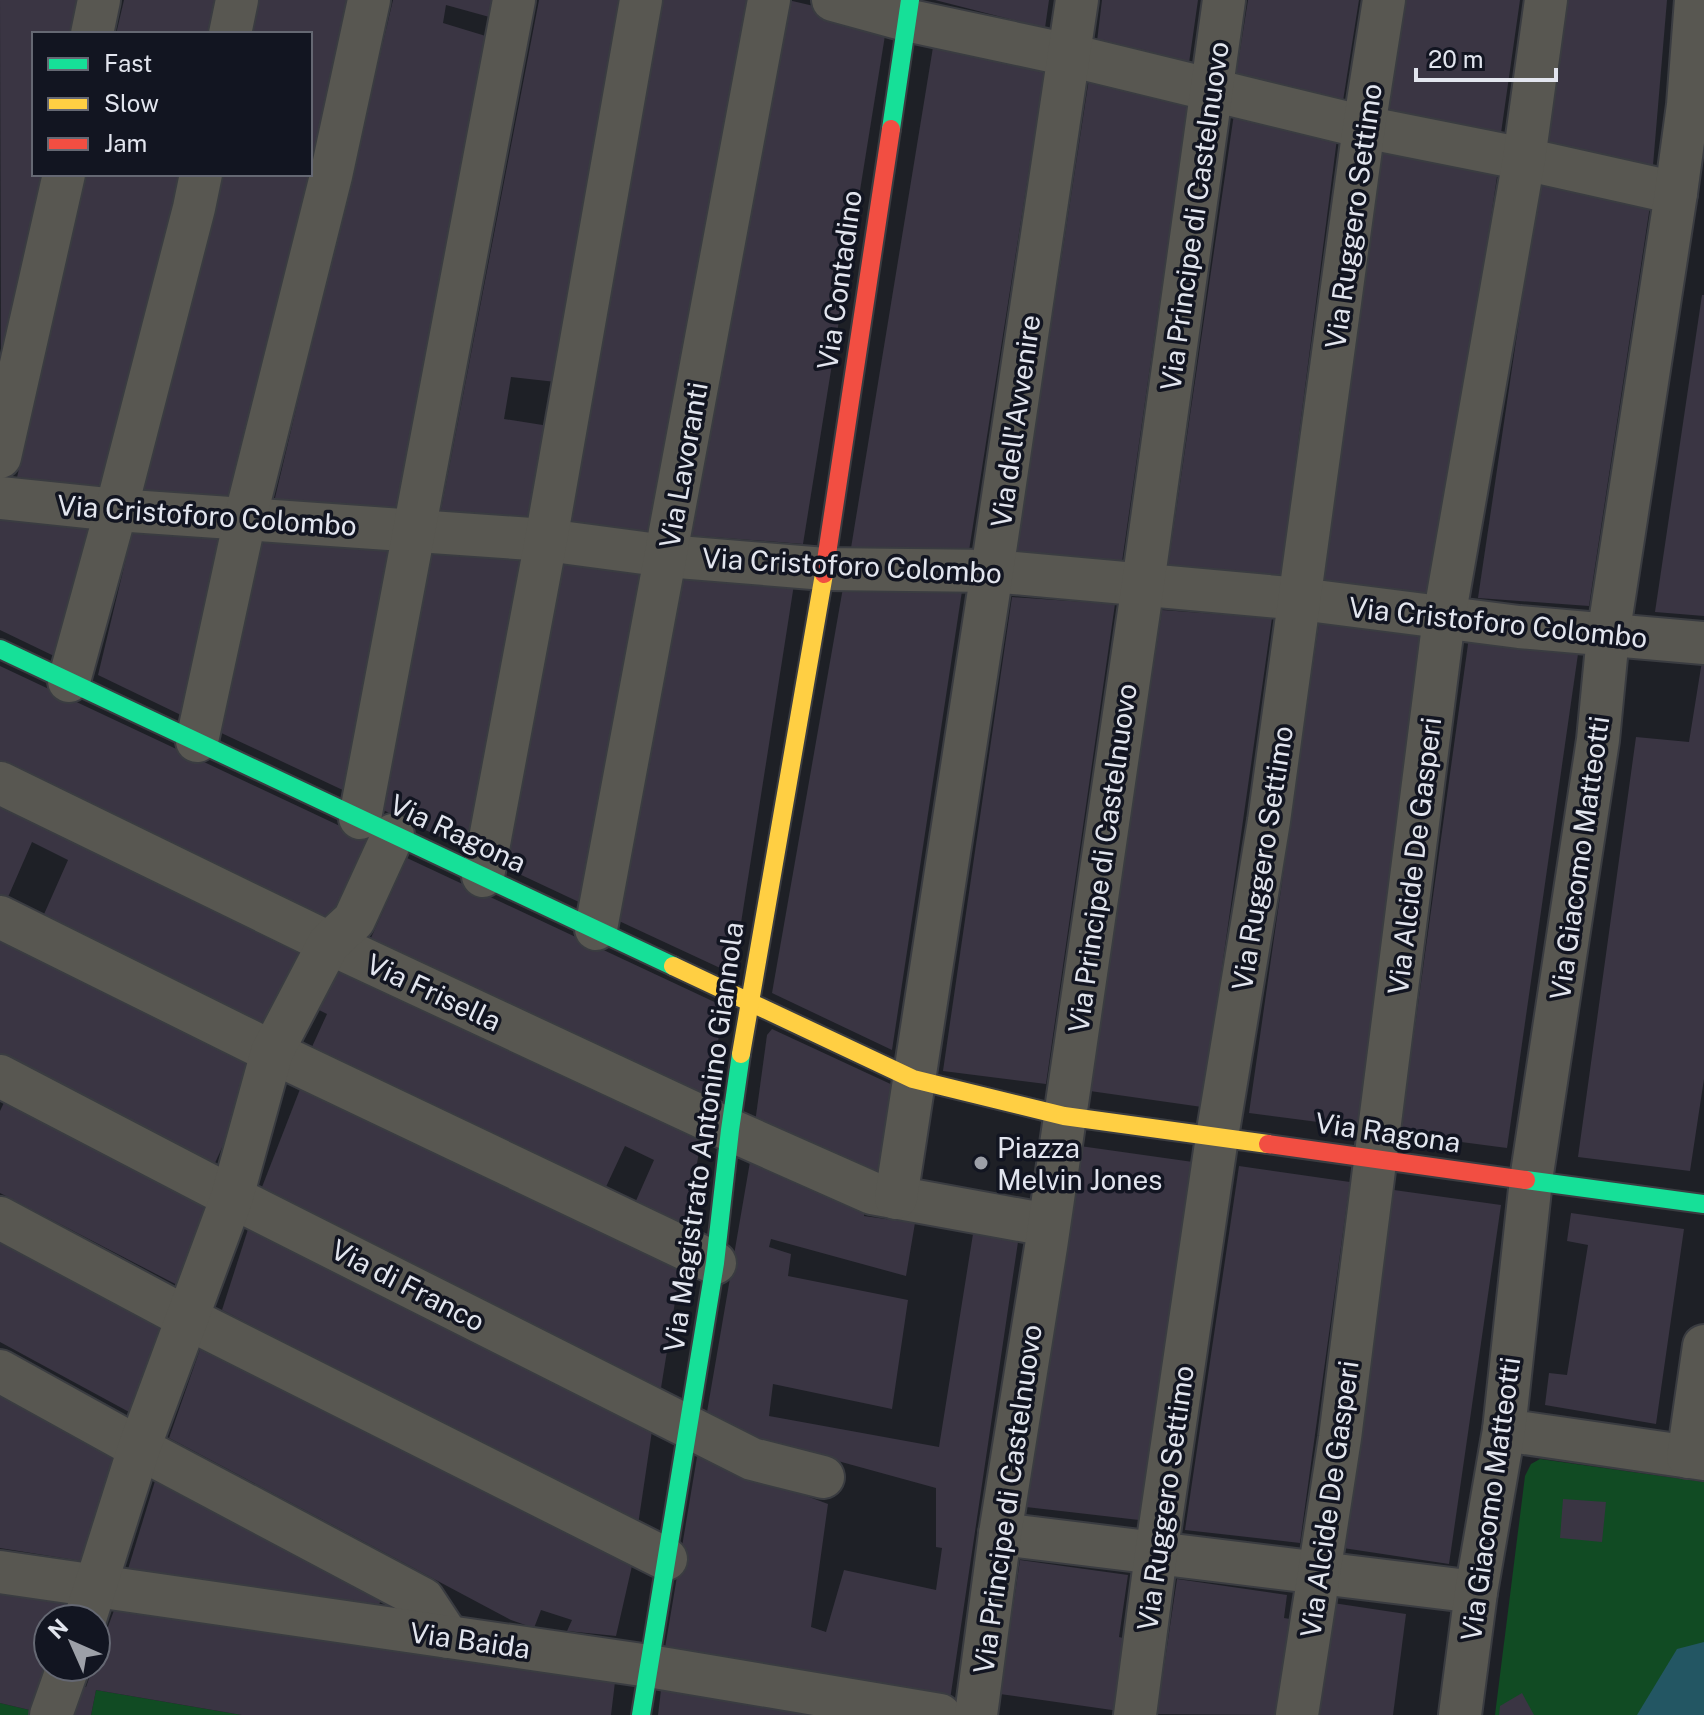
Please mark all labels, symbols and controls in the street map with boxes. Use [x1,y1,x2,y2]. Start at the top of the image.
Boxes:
legend [32,32,312,176]
scale bar [1416,32,1556,82]
street label: Via Principe di Castelnuovo [1153,39,1235,393]
text: 20 m [1428,45,1484,73]
text: Fast [104,49,152,77]
street label: Via Ruggero Settimo [1318,81,1388,351]
text: Slow [104,89,159,117]
text: Jam [104,129,147,157]
street label: Via Contadino [810,188,868,372]
street label: Via dell'Avvenire [984,312,1046,530]
street label: Via Lavoranti [652,380,714,550]
street label: Via Cristoforo Colombo [56,488,358,542]
street label: Via Cristoforo Colombo [701,541,1003,589]
street label: Via Cristoforo Colombo [1347,590,1649,654]
street label: Via Principe di Castelnuovo [1061,681,1143,1035]
street label: Via Giacomo Matteotti [1543,714,1615,1002]
street label: Via Alcide De Gasperi [1381,715,1447,997]
street label: Via Ruggero Settimo [1225,723,1299,993]
street label: Via Ragona [385,787,531,879]
street label: Via Magistrato Antonino Giannola [656,920,750,1354]
street label: Via Frisella [362,947,506,1037]
street label: Via Ragona [1313,1105,1463,1159]
place label: Piazza Melvin Jones [997,1131,1162,1196]
marker: Piazza Melvin Jones [972,1154,990,1172]
street label: Via di Franco [326,1232,490,1338]
street label: Via Principe di Castelnuovo [966,1322,1048,1676]
street label: Via Giacomo Matteotti [1454,1355,1526,1643]
street label: Via Alcide De Gasperi [1293,1358,1365,1640]
street label: Via Ruggero Settimo [1130,1363,1200,1633]
north arrow [32,1603,112,1683]
text: N [43,1614,73,1644]
street label: Via Baida [408,1615,532,1665]

